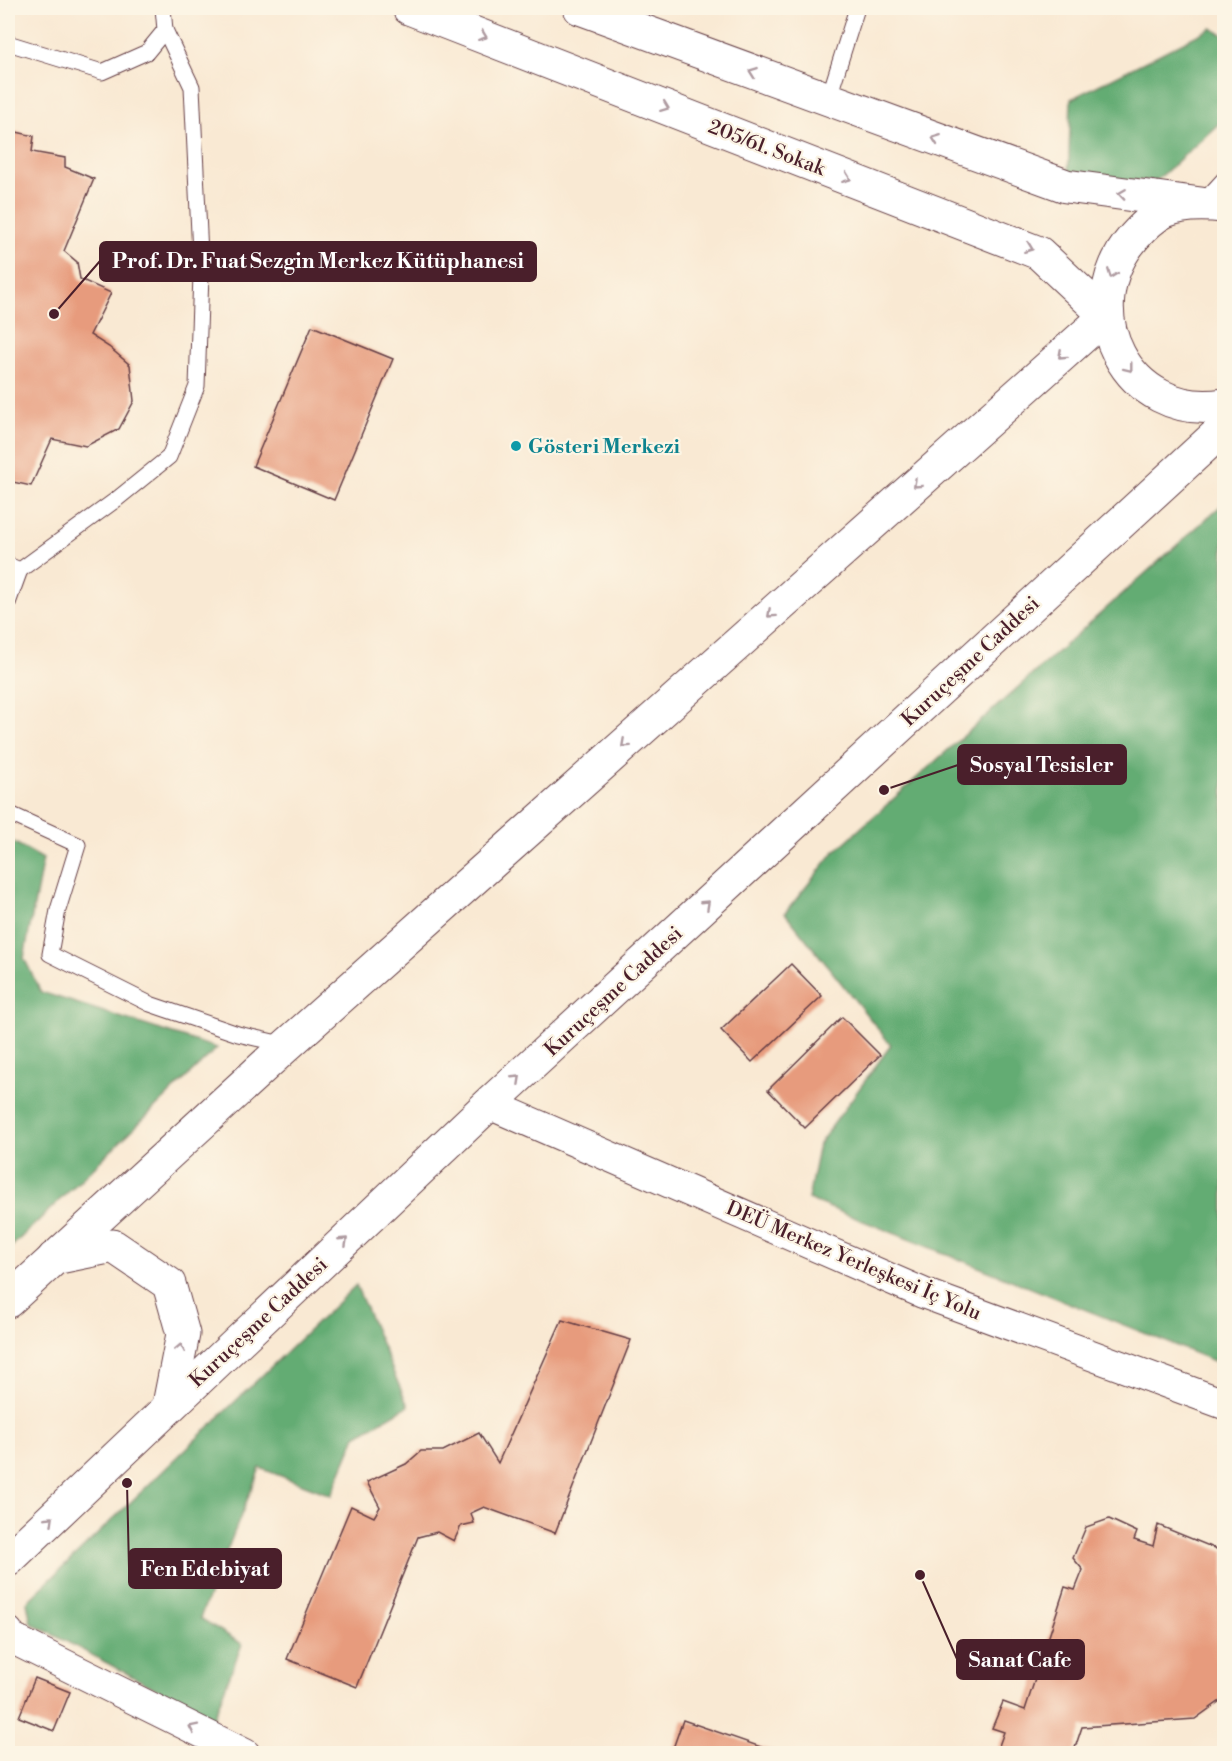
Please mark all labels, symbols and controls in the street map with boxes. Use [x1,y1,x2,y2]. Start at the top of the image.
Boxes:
one-way arrow [477,29,488,42]
one-way arrow [748,66,759,79]
one-way arrow [659,100,670,112]
street label: 205/61. Sokak [705,115,830,183]
one-way arrow [931,134,942,146]
one-way arrow [841,170,852,183]
one-way arrow [1118,188,1127,200]
one-way arrow [1022,241,1033,253]
callout: Prof. Dr. Fuat Sezgin Merkez Kütüphanesi [100,242,536,281]
text: Prof. Dr. Fuat Sezgin Merkez Kütüphanesi [112,249,524,275]
one-way arrow [1107,268,1119,279]
one-way arrow [1058,348,1069,359]
one-way arrow [1121,361,1132,372]
place label: Gösteri Merkezi [528,435,681,460]
marker: Gösteri Merkezi [509,439,523,453]
one-way arrow [913,477,923,488]
street label: Kuruçeşme Caddesi [897,591,1046,732]
one-way arrow [767,607,778,618]
one-way arrow [621,737,632,748]
callout: Sosyal Tesisler [958,745,1126,784]
text: Sosyal Tesisler [970,753,1114,779]
one-way arrow [700,900,710,911]
street label: Kuruçeşme Caddesi [540,921,689,1062]
one-way arrow [510,1075,520,1086]
street label: DEÜ Merkez Yerleşkesi İç Yolu [722,1195,986,1327]
one-way arrow [337,1237,347,1248]
street label: Kuruçeşme Caddesi [185,1252,334,1393]
one-way arrow [174,1343,186,1353]
one-way arrow [42,1516,53,1527]
callout: Fen Edebiyat [129,1549,281,1588]
text: Fen Edebiyat [141,1557,270,1583]
callout: Sanat Cafe [957,1640,1084,1679]
text: Sanat Cafe [969,1648,1071,1674]
one-way arrow [188,1724,199,1735]

